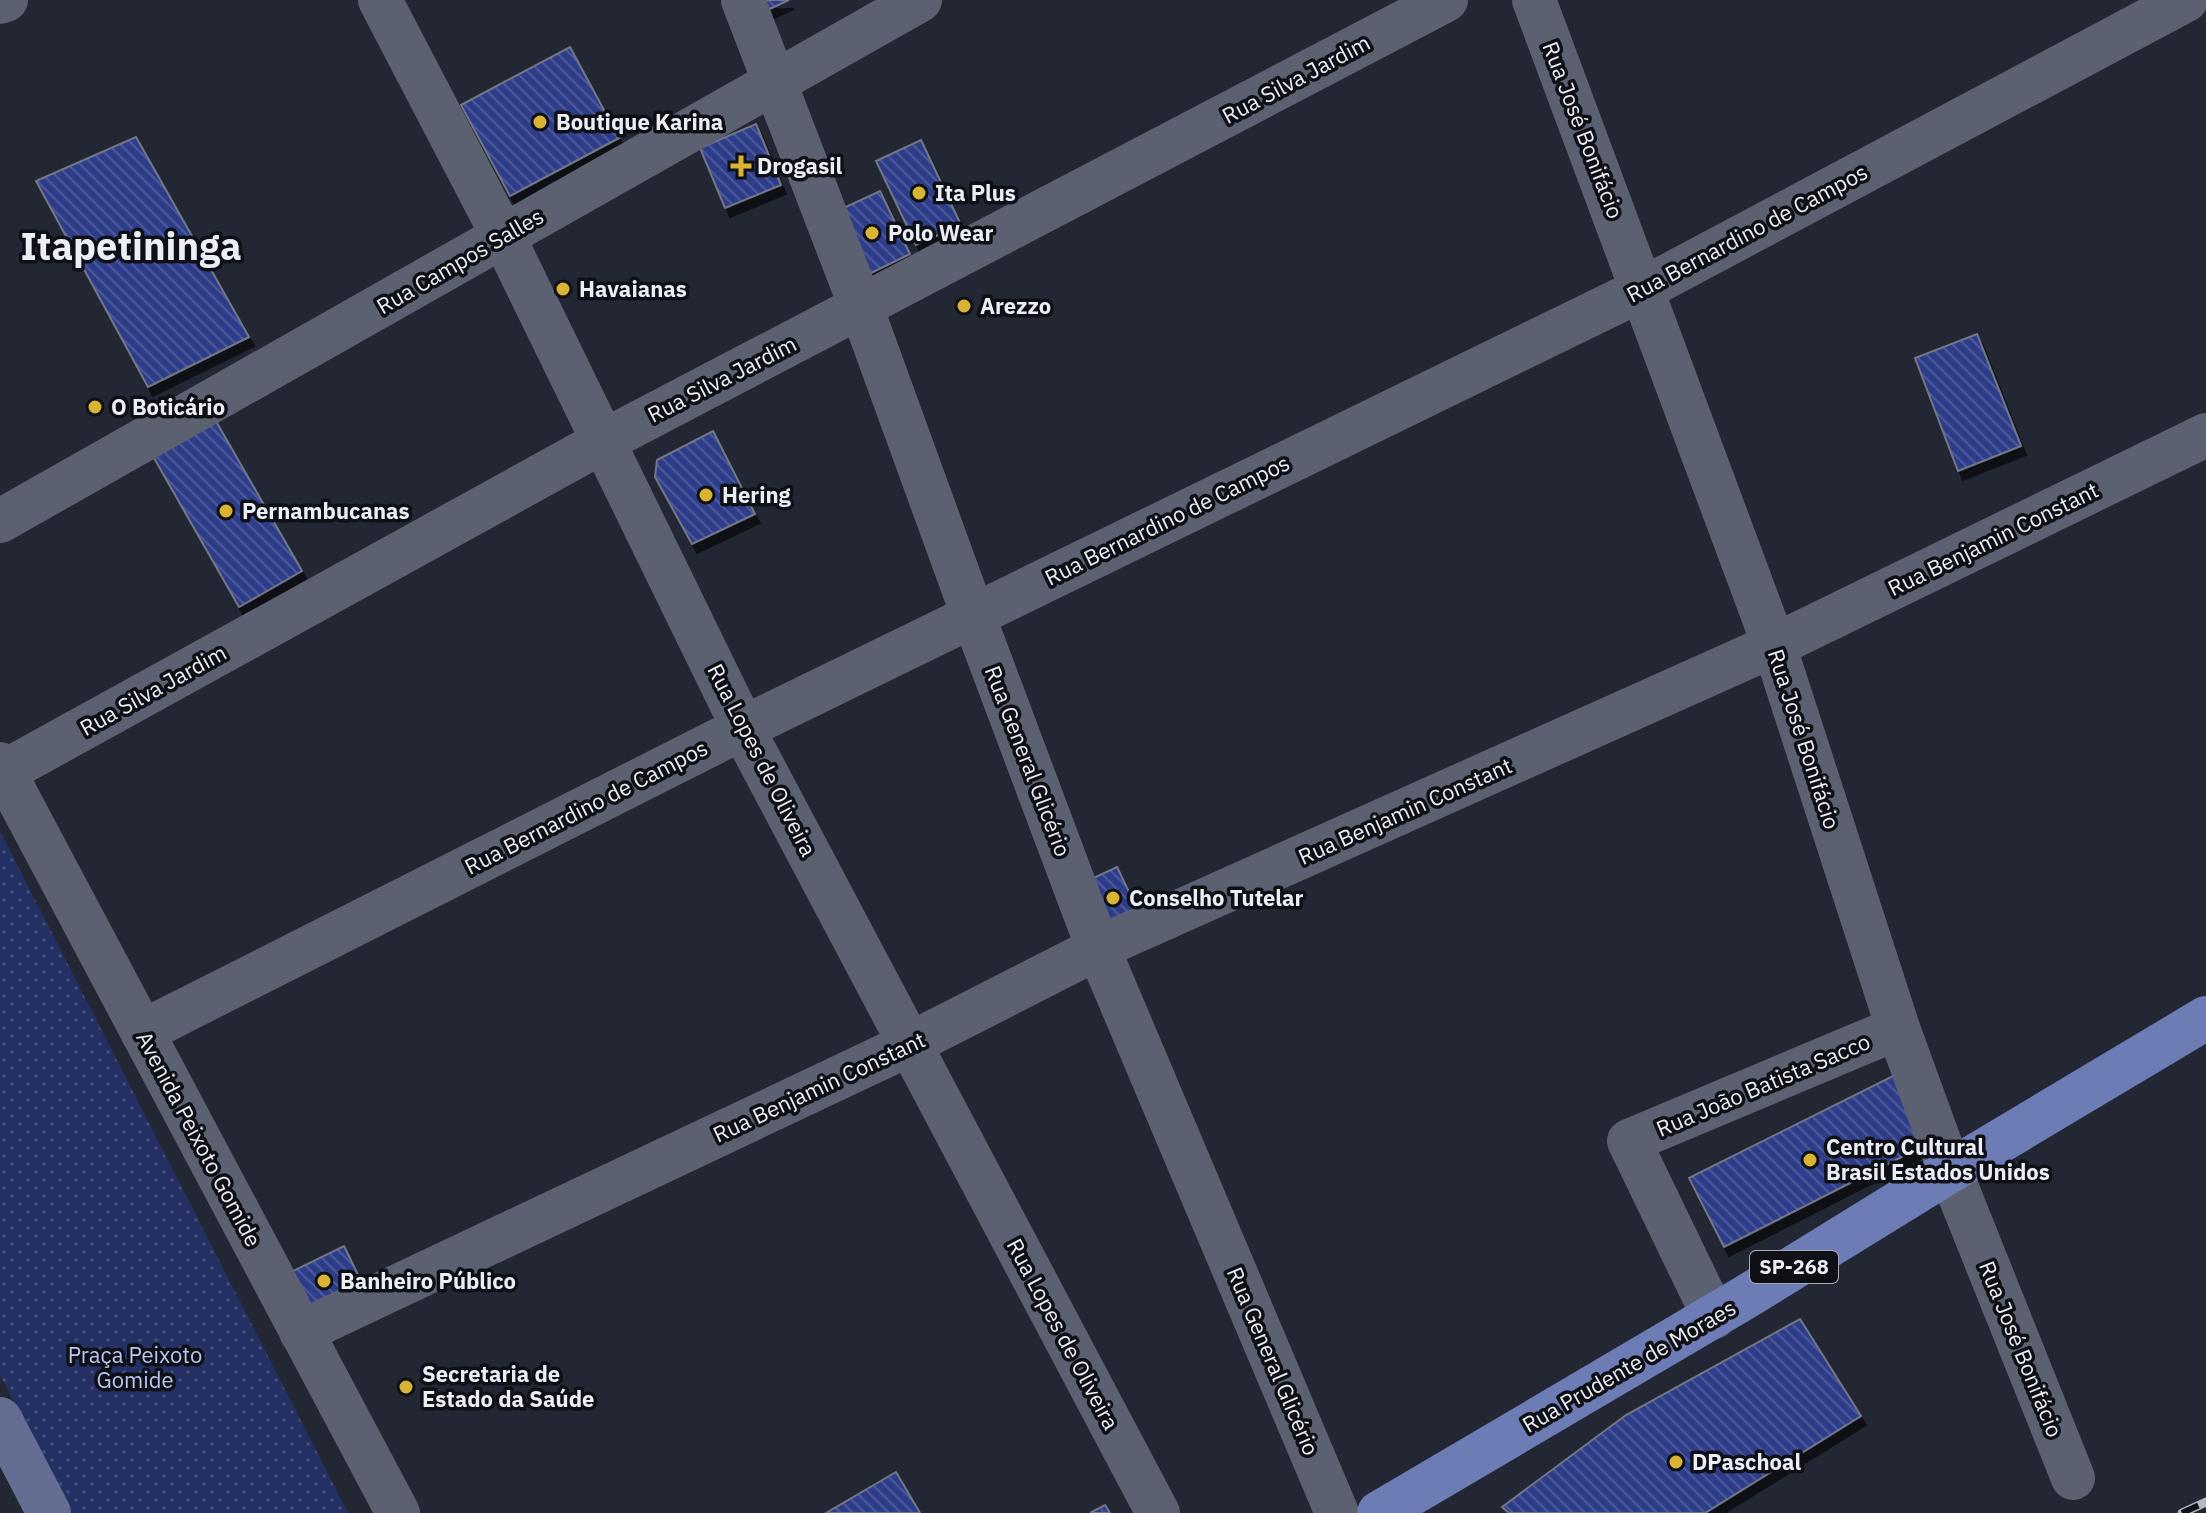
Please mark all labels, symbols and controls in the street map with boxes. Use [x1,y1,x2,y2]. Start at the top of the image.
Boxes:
street label: Rua Silva Jardim [1217,27,1375,130]
street label: Rua José Bonifácio [1536,37,1631,223]
place label: Boutique Karina [556,107,723,136]
marker: Boutique Karina [531,113,549,131]
place label: Drogasil [757,151,843,180]
marker: Drogasil [732,157,750,175]
street label: Rua Bernardino de Campos [1621,157,1872,308]
place label: Ita Plus [935,178,1016,207]
marker: Ita Plus [910,184,928,202]
street label: Rua Campos Salles [371,201,549,320]
place label: Polo Wear [888,218,993,247]
district label: Itapetininga [20,221,242,270]
marker: Polo Wear [863,224,881,242]
place label: Havaianas [579,274,687,303]
marker: Havaianas [554,280,572,298]
place label: Arezzo [980,291,1051,320]
marker: Arezzo [955,297,973,315]
street label: Rua Silva Jardim [642,329,801,429]
place label: O Boticário [111,392,225,421]
marker: O Boticário [86,398,104,416]
street label: Rua Bernardino de Campos [1040,448,1294,592]
street label: Rua Benjamin Constant [1883,475,2103,602]
place label: Hering [722,480,792,509]
marker: Hering [697,486,715,504]
place label: Pernambucanas [242,496,410,525]
marker: Pernambucanas [217,502,235,520]
street label: Rua Silva Jardim [74,637,231,742]
street label: Rua José Bonifácio [1762,645,1847,832]
street label: Rua Lopes de Oliveira [701,659,824,861]
street label: Rua General Glicério [979,661,1078,860]
street label: Rua Bernardino de Campos [459,733,712,881]
street label: Rua Benjamin Constant [1293,750,1516,871]
place label: Conselho Tutelar [1129,883,1304,912]
marker: Conselho Tutelar [1104,889,1122,907]
street label: Rua Benjamin Constant [708,1025,930,1148]
street label: Avenida Peixoto Gomide [130,1026,269,1252]
street label: Rua João Batista Sacco [1651,1026,1874,1143]
place label: Centro Cultural Brasil Estados Unidos [1826,1132,2050,1186]
marker: Centro Cultural Brasil Estados Unidos [1801,1151,1819,1169]
street label: Rua Lopes de Oliveira [1001,1233,1126,1435]
road number: SP-268 [1750,1251,1838,1283]
street label: Rua José Bonifácio [1973,1256,2070,1441]
street label: Rua General Glicério [1221,1262,1326,1459]
place label: Banheiro Público [340,1266,516,1295]
marker: Banheiro Público [315,1272,333,1290]
street label: Rua Prudente de Moraes [1517,1292,1741,1439]
park label: Praça Peixoto Gomide [68,1340,202,1394]
place label: Secretaria de Estado da Saúde [422,1359,594,1413]
marker: Secretaria de Estado da Saúde [397,1378,415,1396]
place label: DPaschoal [1692,1447,1801,1476]
marker: DPaschoal [1667,1453,1685,1471]

